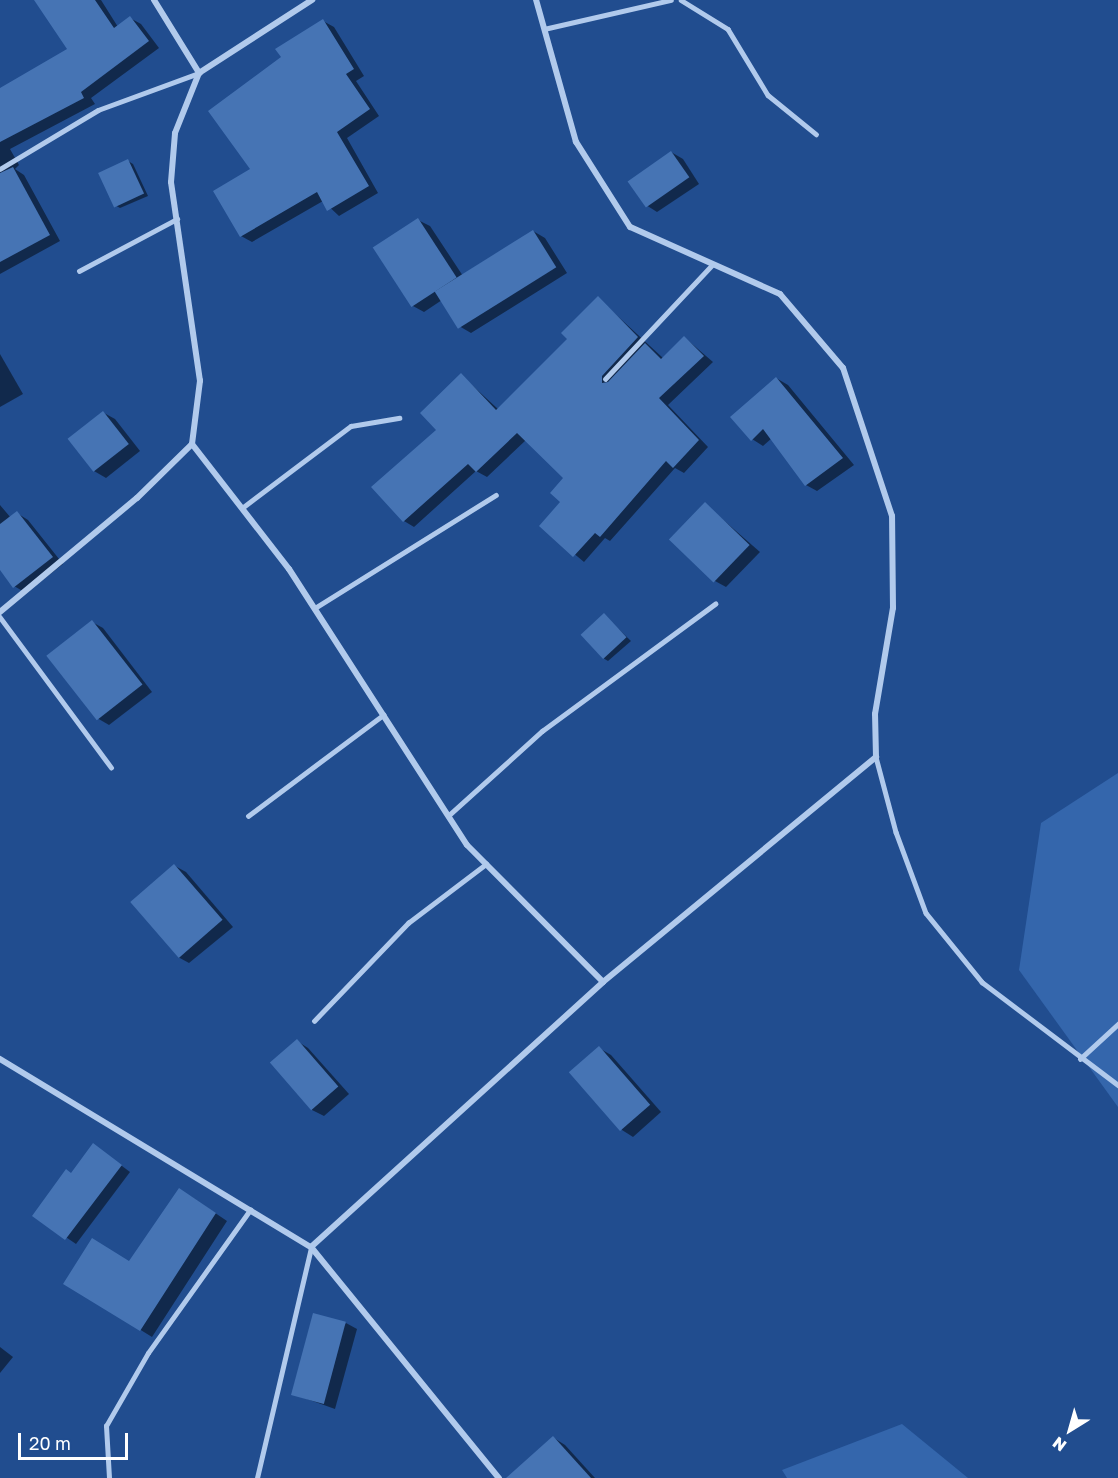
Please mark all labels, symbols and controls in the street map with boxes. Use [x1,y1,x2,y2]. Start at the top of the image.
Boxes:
north arrow [1040,1400,1100,1460]
scale bar [21,1421,130,1459]
text: 20 m [29,1432,71,1454]
text: N [1048,1433,1070,1456]

